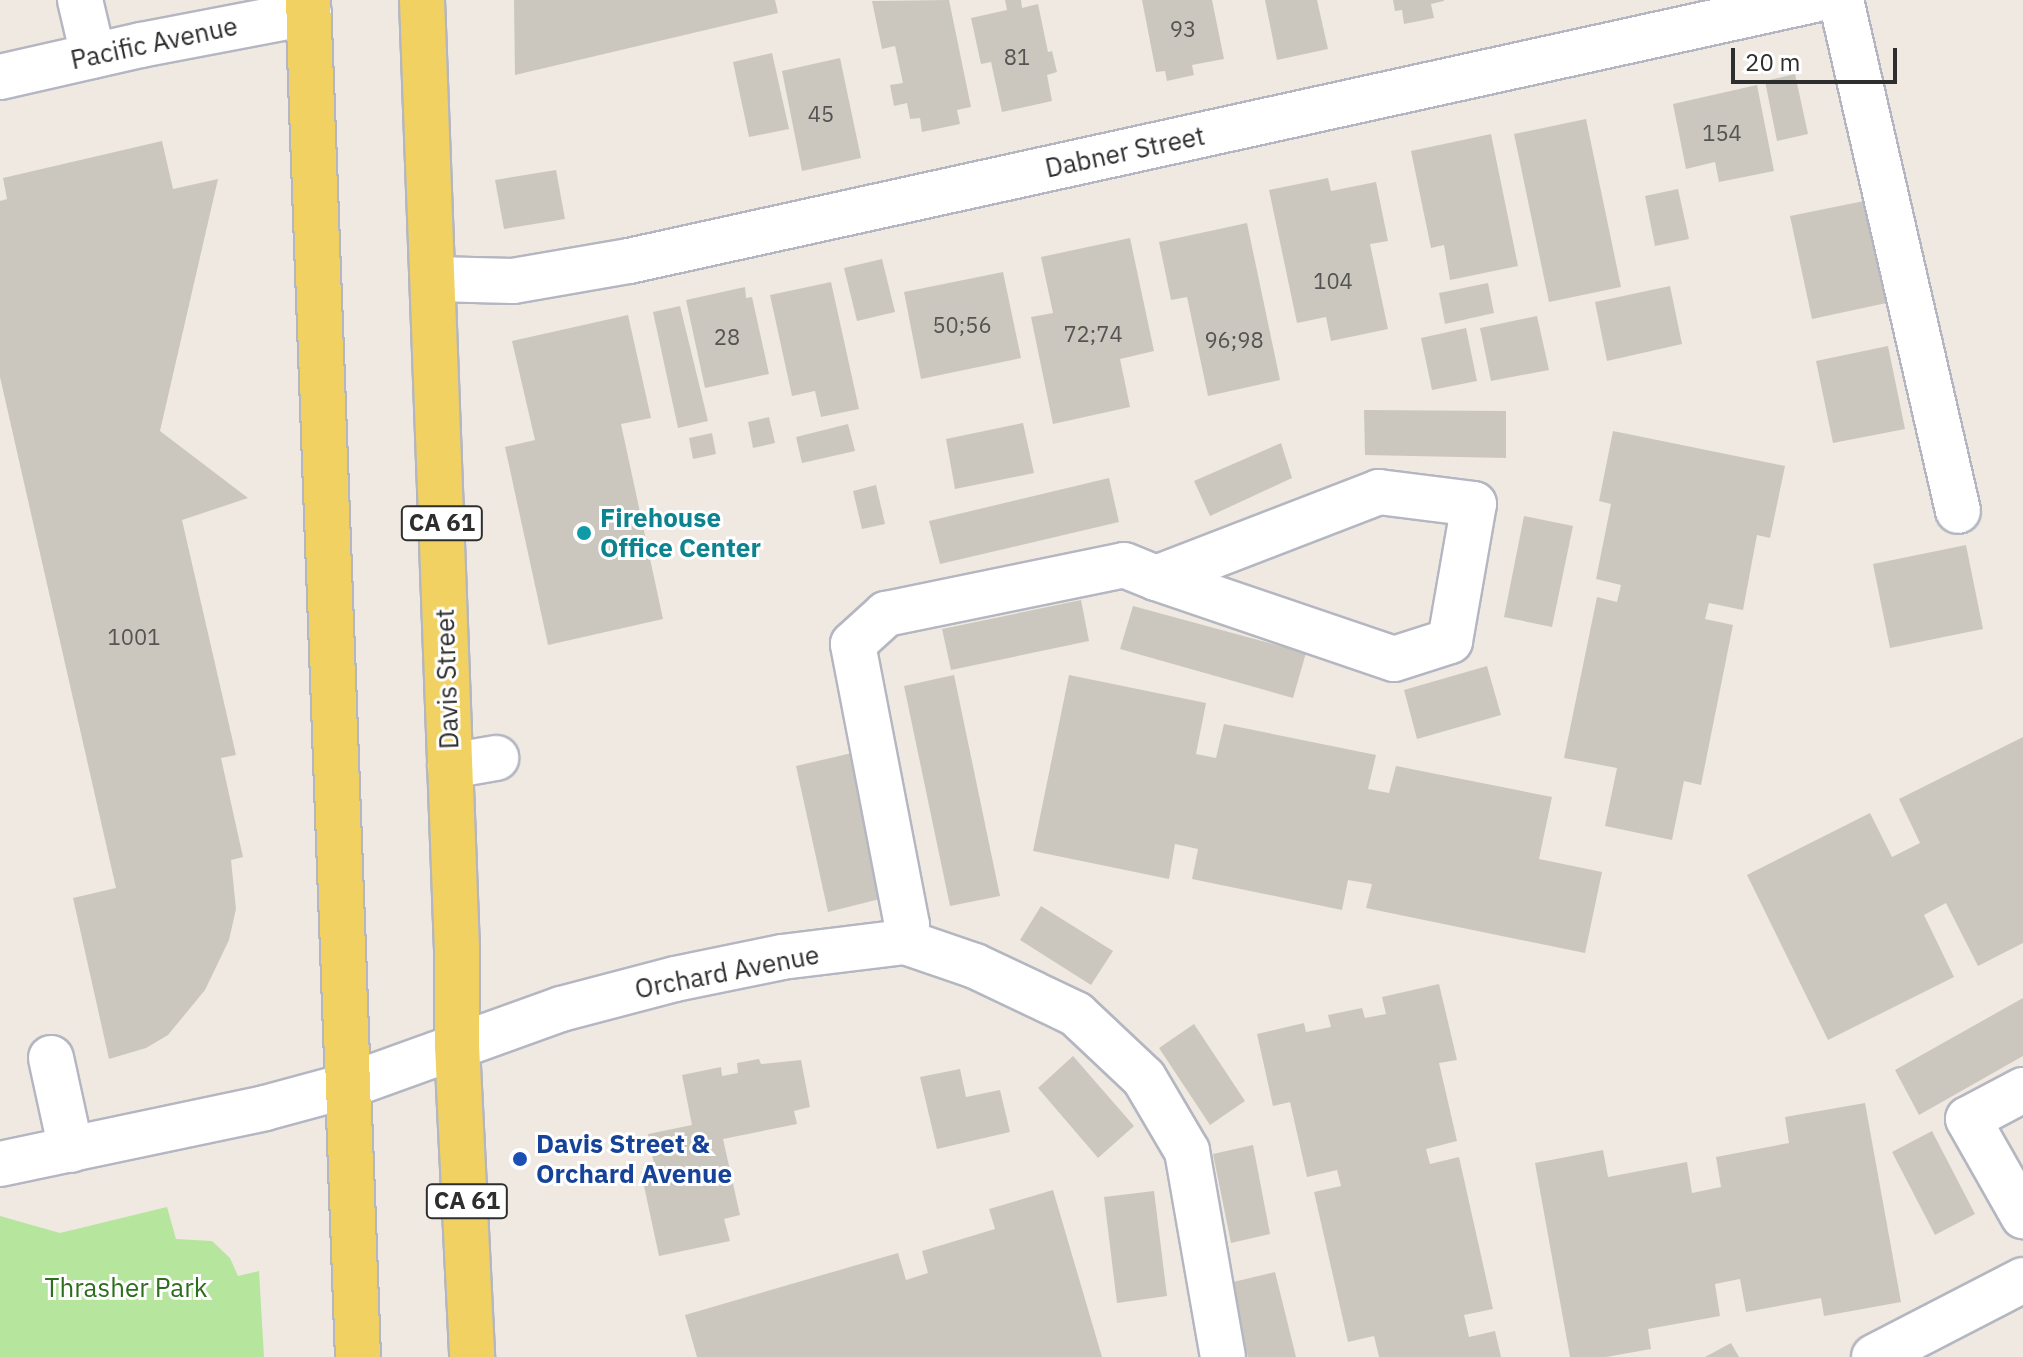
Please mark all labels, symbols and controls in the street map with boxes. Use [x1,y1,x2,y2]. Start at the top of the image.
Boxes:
street label: Pacific Avenue [68,10,240,76]
house number: 93 [1170,16,1196,42]
scale bar [1735,32,1901,82]
house number: 81 [1004,44,1030,70]
text: 20 m [1745,46,1800,78]
house number: 45 [808,101,834,127]
street label: Dabner Street [1042,120,1208,184]
house number: 154 [1702,120,1742,146]
house number: 104 [1313,268,1353,294]
house number: 50;56 [932,312,992,338]
house number: 72;74 [1063,321,1123,347]
house number: 28 [714,324,740,350]
house number: 96;98 [1204,327,1264,353]
place label: Firehouse Office Center [600,502,761,564]
road number: CA 61 [400,503,484,543]
marker: Firehouse Office Center [575,524,593,542]
street label: Davis Street [429,608,465,750]
house number: 1001 [108,624,160,650]
street label: Orchard Avenue [632,939,822,1005]
place label: Davis Street & Orchard Avenue [536,1128,732,1190]
marker: Davis Street & Orchard Avenue [511,1150,529,1168]
road number: CA 61 [425,1181,509,1221]
park label: Thrasher Park [45,1272,207,1304]

